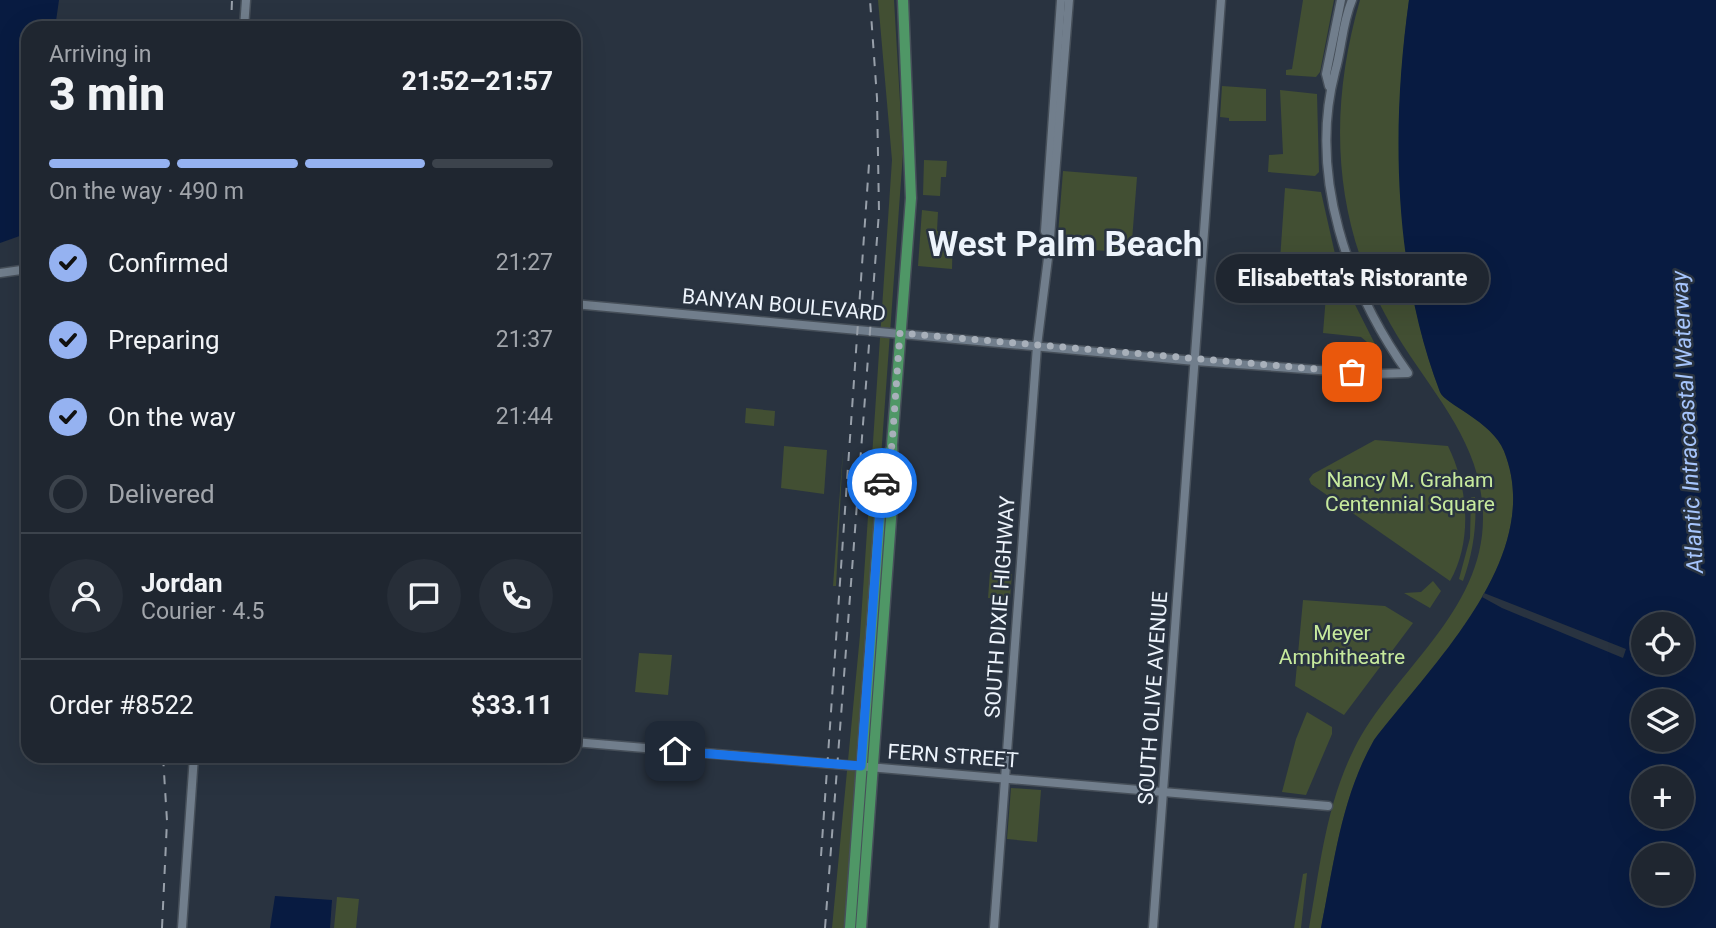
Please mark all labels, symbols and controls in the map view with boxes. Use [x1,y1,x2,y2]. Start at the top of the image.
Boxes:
text: Arriving in [49,41,152,68]
text: 21:52–21:57 [402,66,553,96]
text: 3 min [49,67,165,121]
text: On the way · 490 m [49,178,244,205]
district label: West Palm Beach [928,224,1202,265]
icon: check [49,244,87,282]
text: Confirmed [108,248,229,278]
text: 21:27 [496,249,553,276]
callout: Elisabetta's Ristorante [1216,253,1488,302]
text: Elisabetta's Ristorante [1238,265,1467,292]
water label: Atlantic Intracoastal Waterway [1666,269,1709,575]
street label: BANYAN BOULEVARD [681,284,887,326]
icon: check [49,321,87,359]
text: Preparing [108,325,220,355]
text: 21:37 [496,326,553,353]
pin [1322,342,1382,402]
icon: bag [1333,353,1371,391]
icon: check [49,398,87,436]
text: On the way [108,402,236,432]
text: 21:44 [496,403,553,430]
courier [847,448,917,518]
icon: car [863,464,901,502]
park label: Nancy M. Graham Centennial Square [1325,468,1495,516]
text: Delivered [108,479,215,509]
street label: SOUTH DIXIE HIGHWAY [980,495,1020,719]
button: person [49,559,123,633]
button: chat [387,559,461,633]
button: phone [479,559,553,633]
text: Jordan [141,568,223,598]
street label: SOUTH OLIVE AVENUE [1134,590,1172,806]
text: Courier · 4.5 [141,598,264,625]
map controls [1631,612,1694,906]
button: locate [1631,612,1694,675]
park label: Meyer Amphitheatre [1279,621,1405,669]
button: layers [1631,689,1694,752]
text: Order #8522 [49,690,194,720]
text: $33.11 [471,690,553,720]
pin [645,721,705,781]
icon: home [656,732,694,770]
street label: FERN STREET [887,739,1020,773]
button: + [1631,766,1694,829]
button: − [1631,843,1694,906]

